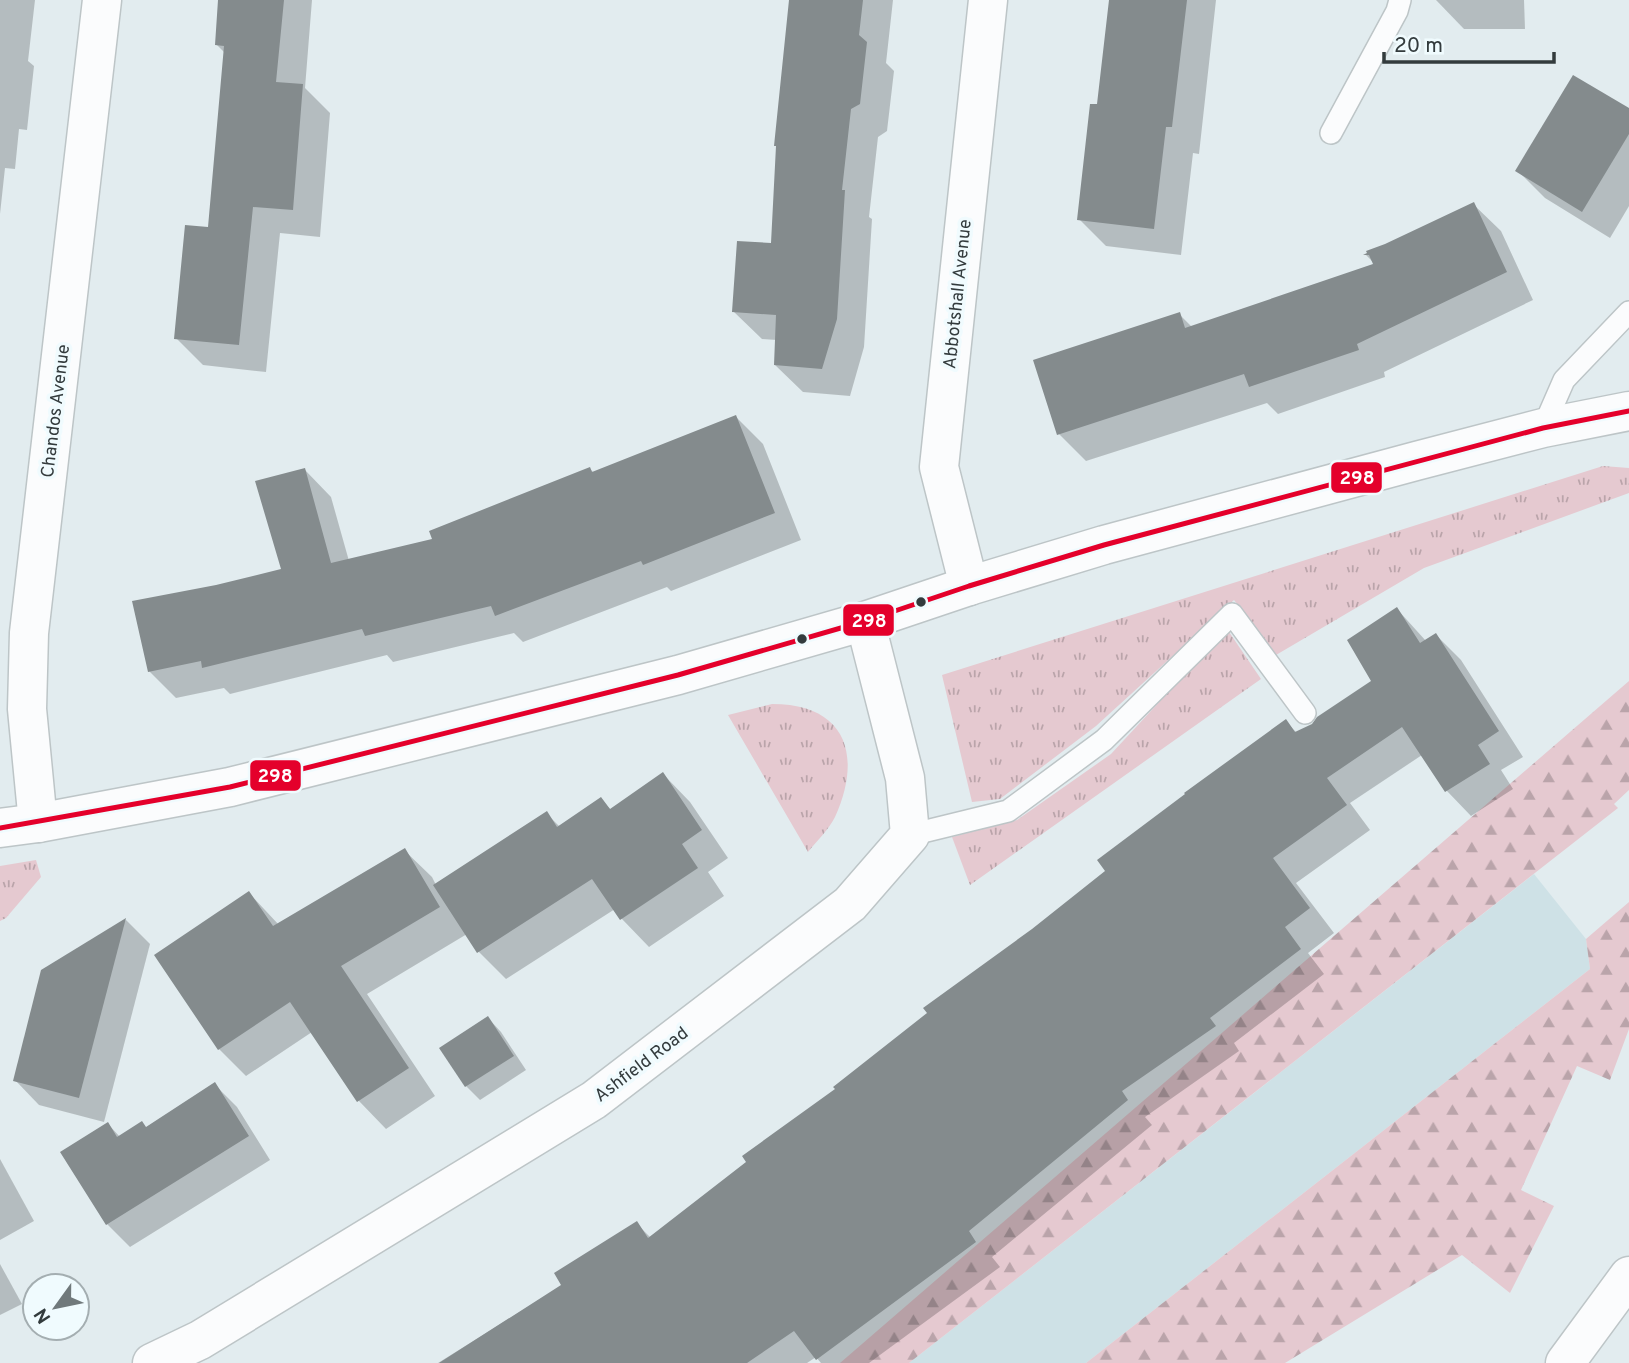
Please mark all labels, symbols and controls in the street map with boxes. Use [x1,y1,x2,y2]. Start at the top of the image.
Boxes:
scale bar [1384,21,1554,65]
text: 20 m [1394,33,1443,60]
street label: Abbotshall Avenue [939,218,978,370]
street label: Chandos Avenue [37,343,76,479]
line badge: 298 [1330,461,1383,494]
text: 298 [1339,467,1375,491]
unlabelled marker [914,595,928,609]
line badge: 298 [842,603,895,637]
text: 298 [851,610,887,634]
unlabelled marker [795,632,809,646]
line badge: 298 [249,759,302,792]
text: 298 [257,765,293,789]
street label: Ashfield Road [590,1022,693,1108]
north arrow [21,1272,91,1342]
text: N [30,1303,57,1327]

